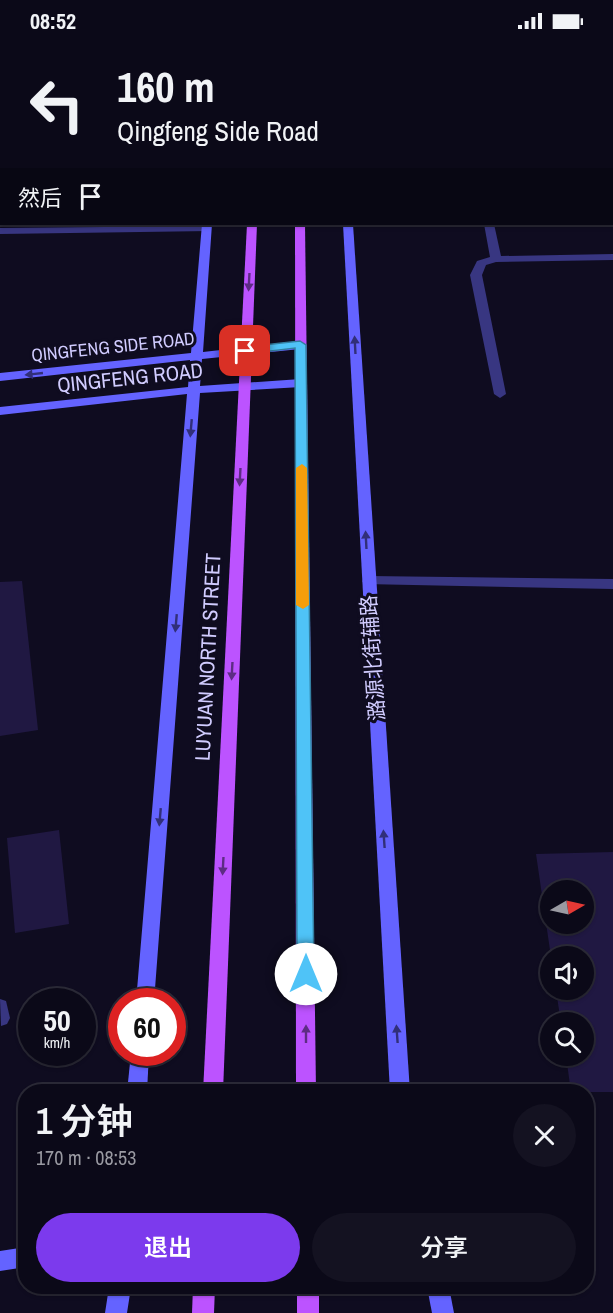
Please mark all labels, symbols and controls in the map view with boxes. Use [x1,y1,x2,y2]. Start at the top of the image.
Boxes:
text: 08:52 [30,6,76,36]
text: 160 m [117,59,215,115]
icon: left [18,66,96,144]
text: Qingfeng Side Road [117,113,319,149]
icon: arrive [74,180,107,213]
text: 然后 [18,183,62,213]
one-way arrow [244,272,253,291]
street label: QINGFENG SIDE ROAD [30,325,196,368]
pin [219,325,270,376]
icon: arrive [228,334,261,367]
one-way arrow [350,335,360,354]
street label: QINGFENG ROAD [56,355,204,400]
one-way arrow [24,369,43,379]
one-way arrow [186,419,196,438]
one-way arrow [236,467,245,486]
one-way arrow [362,530,371,549]
street label: LUYUAN NORTH STREET [188,552,227,762]
street label: 潞源北街辅路 [354,594,391,722]
one-way arrow [171,613,180,632]
one-way arrow [227,662,236,681]
one-way arrow [155,808,165,827]
one-way arrow [380,829,389,848]
one-way arrow [218,857,227,876]
north arrow [540,880,594,934]
map controls [540,880,594,1066]
position arrow [274,942,338,1006]
button: sound [540,946,594,1000]
speed limit sign: 60 [108,988,186,1066]
text: 50 [43,1000,71,1040]
button: search [540,1012,594,1066]
one-way arrow [301,1024,311,1043]
one-way arrow [392,1024,401,1043]
text: km/h [44,1032,70,1053]
text: 1 分钟 [36,1097,133,1145]
button: close [513,1104,576,1167]
text: 170 m · 08:53 [36,1144,136,1171]
button: 退出 [36,1213,300,1282]
button: 分享 [312,1213,576,1282]

